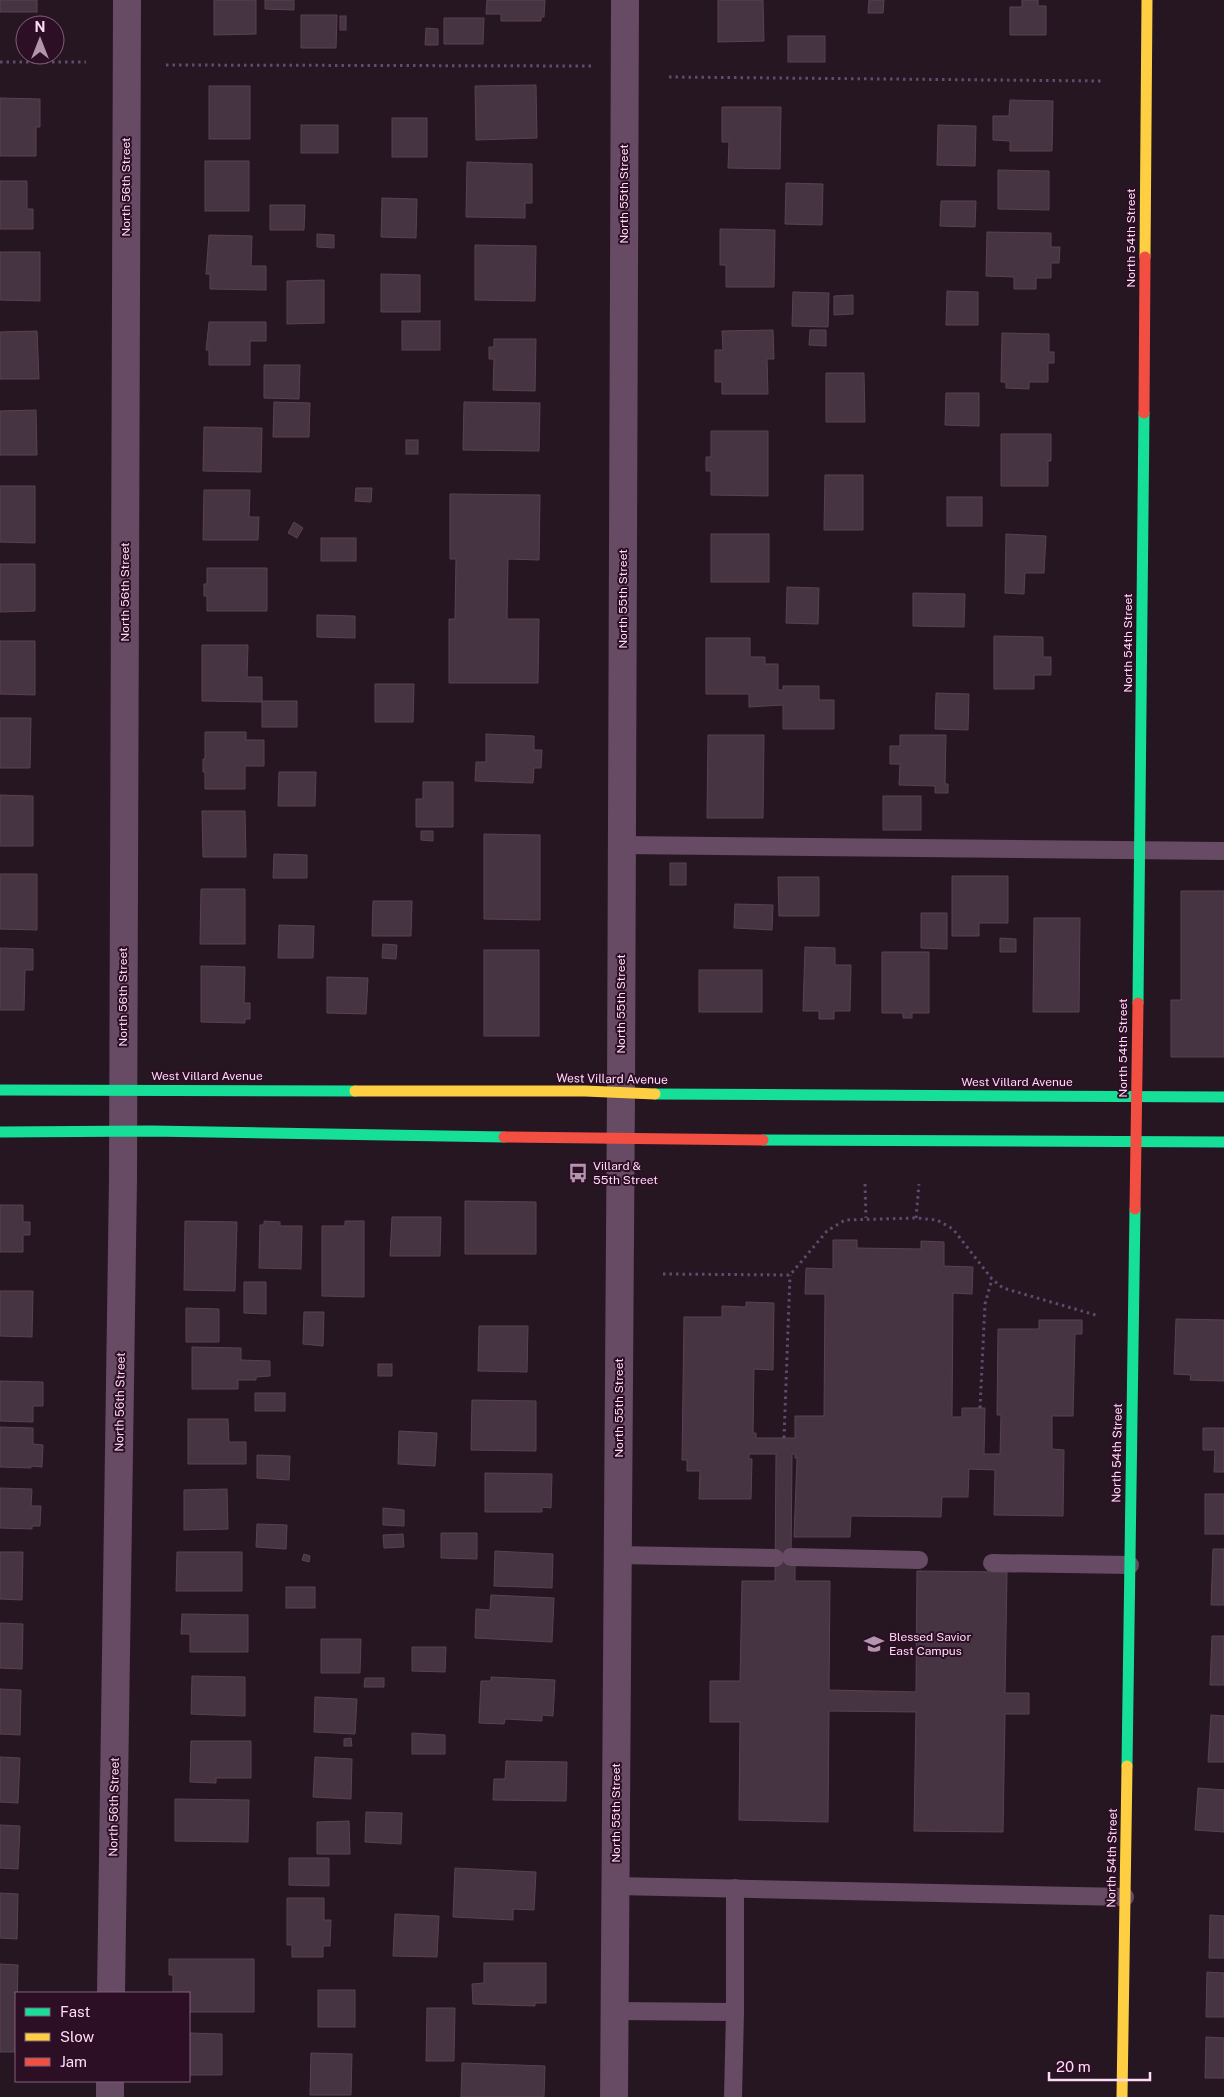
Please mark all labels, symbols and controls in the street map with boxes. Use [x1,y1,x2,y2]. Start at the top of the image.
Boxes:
north arrow [15,15,65,65]
text: N [35,19,45,35]
street label: North 56th Street [119,137,133,237]
street label: North 55th Street [617,144,631,244]
street label: North 54th Street [1124,188,1138,288]
street label: North 56th Street [118,542,132,642]
street label: North 55th Street [616,549,630,649]
street label: North 54th Street [1121,593,1135,693]
street label: North 56th Street [116,947,130,1047]
street label: North 55th Street [614,954,628,1054]
street label: North 54th Street [1116,998,1130,1098]
street label: West Villard Avenue [151,1069,263,1083]
street label: West Villard Avenue [556,1071,668,1087]
street label: West Villard Avenue [961,1075,1073,1089]
place label: Villard & 55th Street [593,1159,658,1187]
bus stop icon: Villard & 55th Street [567,1162,589,1184]
street label: North 56th Street [112,1352,128,1452]
street label: North 55th Street [612,1358,626,1458]
street label: North 54th Street [1109,1403,1125,1503]
place label: Blessed Savior East Campus [889,1630,971,1658]
school or university icon: Blessed Savior East Campus [863,1633,885,1655]
street label: North 56th Street [106,1757,122,1857]
street label: North 55th Street [609,1763,623,1863]
street label: North 54th Street [1104,1808,1120,1908]
legend [15,1992,190,2082]
text: Fast [60,2003,90,2020]
text: Slow [60,2028,95,2045]
scale bar [1049,2050,1150,2082]
text: Jam [60,2053,87,2070]
text: 20 m [1056,2058,1091,2075]

